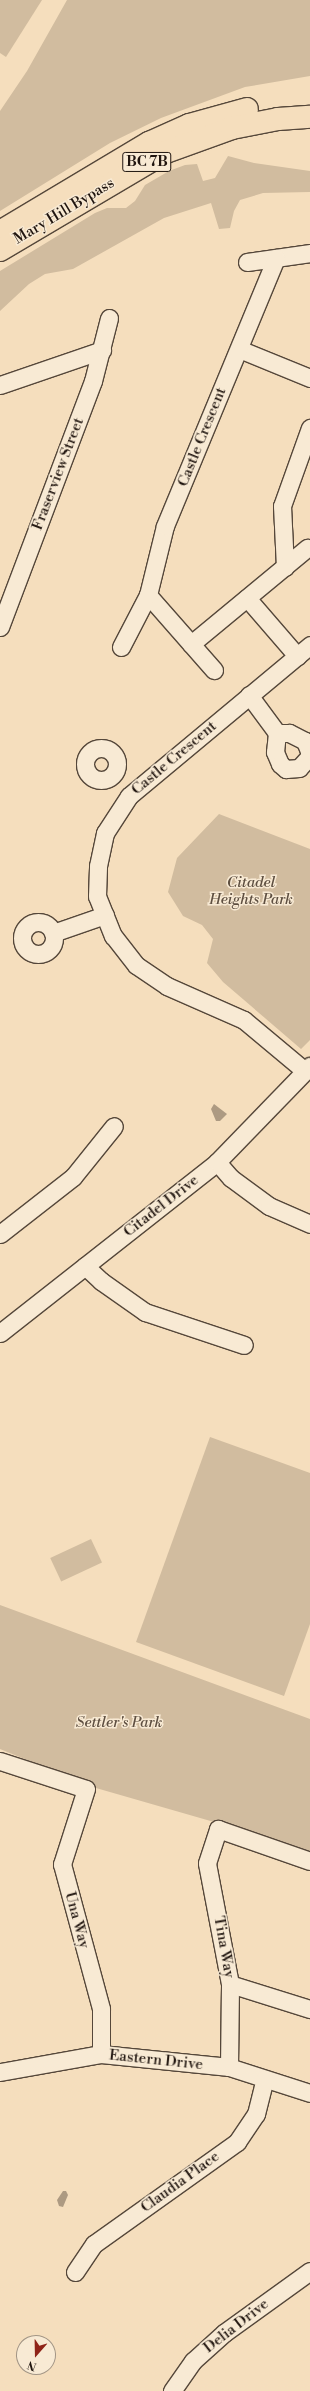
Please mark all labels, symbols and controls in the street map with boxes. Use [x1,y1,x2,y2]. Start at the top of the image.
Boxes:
road number: BC 7B [122,150,172,174]
street label: Mary Hill Bypass [10,174,118,248]
street label: Castle Crescent [174,385,230,489]
street label: Fraserview Street [28,415,88,533]
street label: Castle Crescent [128,717,220,799]
park label: Citadel Heights Park [209,873,293,908]
street label: Citadel Drive [120,1171,202,1241]
park label: Settler's Park [76,1714,162,1732]
street label: Una Way [61,1890,93,1950]
street label: Tina Way [210,1915,238,1979]
street label: Eastern Drive [108,2046,204,2074]
street label: Claudia Place [137,2148,223,2216]
street label: Delia Drive [200,2295,272,2357]
north arrow [16,2335,56,2375]
text: N [26,2357,39,2373]

